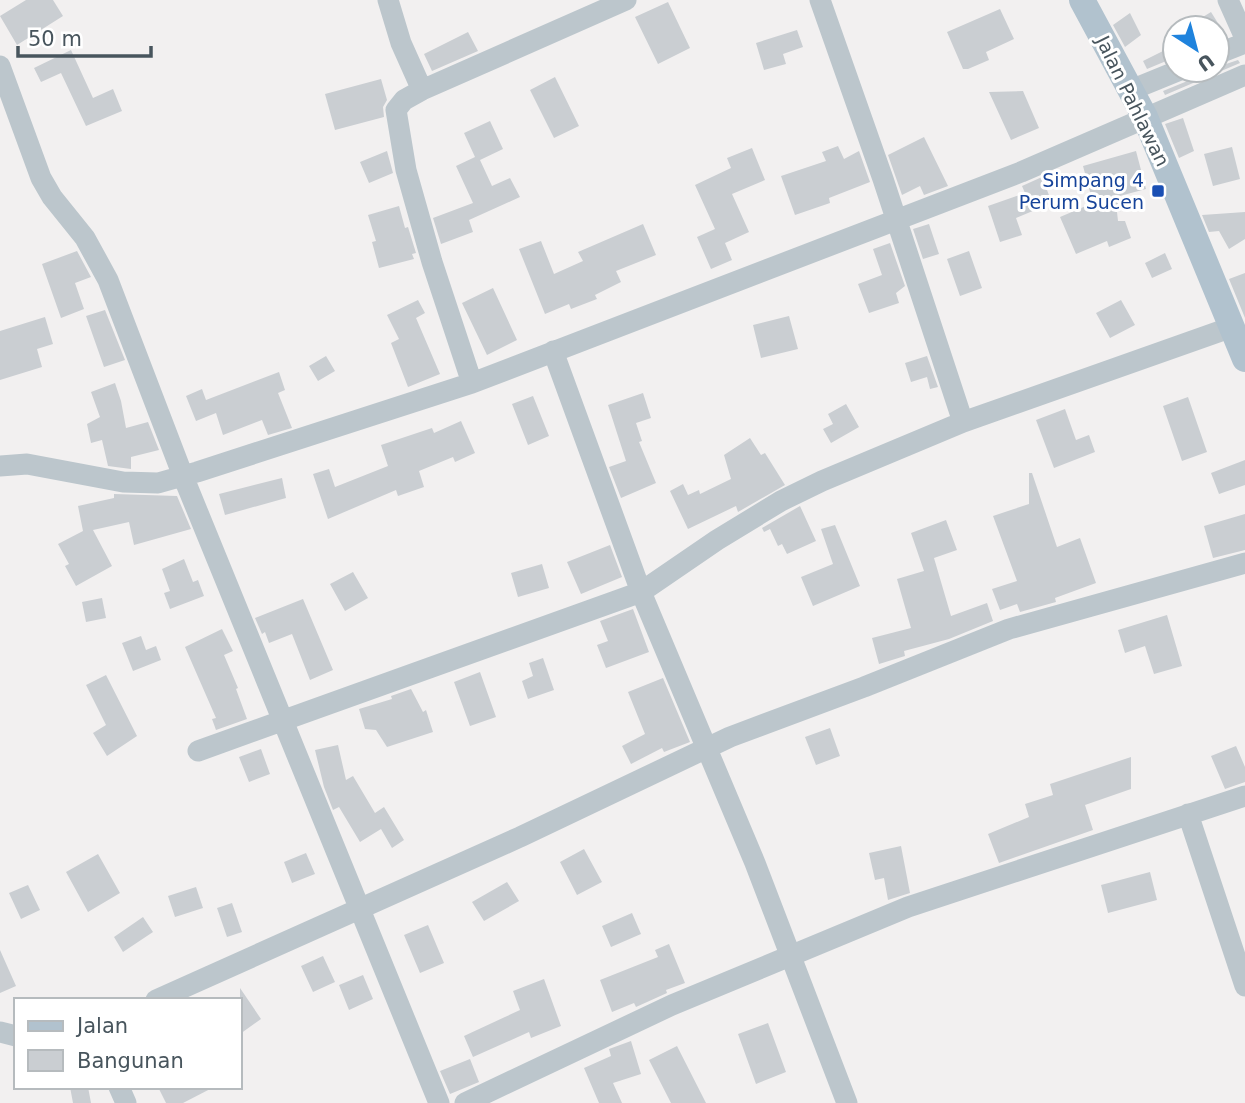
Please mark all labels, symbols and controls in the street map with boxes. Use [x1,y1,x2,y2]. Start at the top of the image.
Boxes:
scale bar [18,14,150,58]
north arrow [1161,14,1231,84]
text: 50 m [28,27,82,51]
street label: Jalan Pahlawan [1091,31,1174,170]
text: U [1193,49,1219,76]
place label: Simpang 4 Perum Sucen [1019,169,1144,213]
marker: Simpang 4 Perum Sucen [1150,183,1166,199]
legend [14,998,242,1089]
text: Jalan [75,1014,128,1038]
text: Bangunan [77,1049,184,1073]

